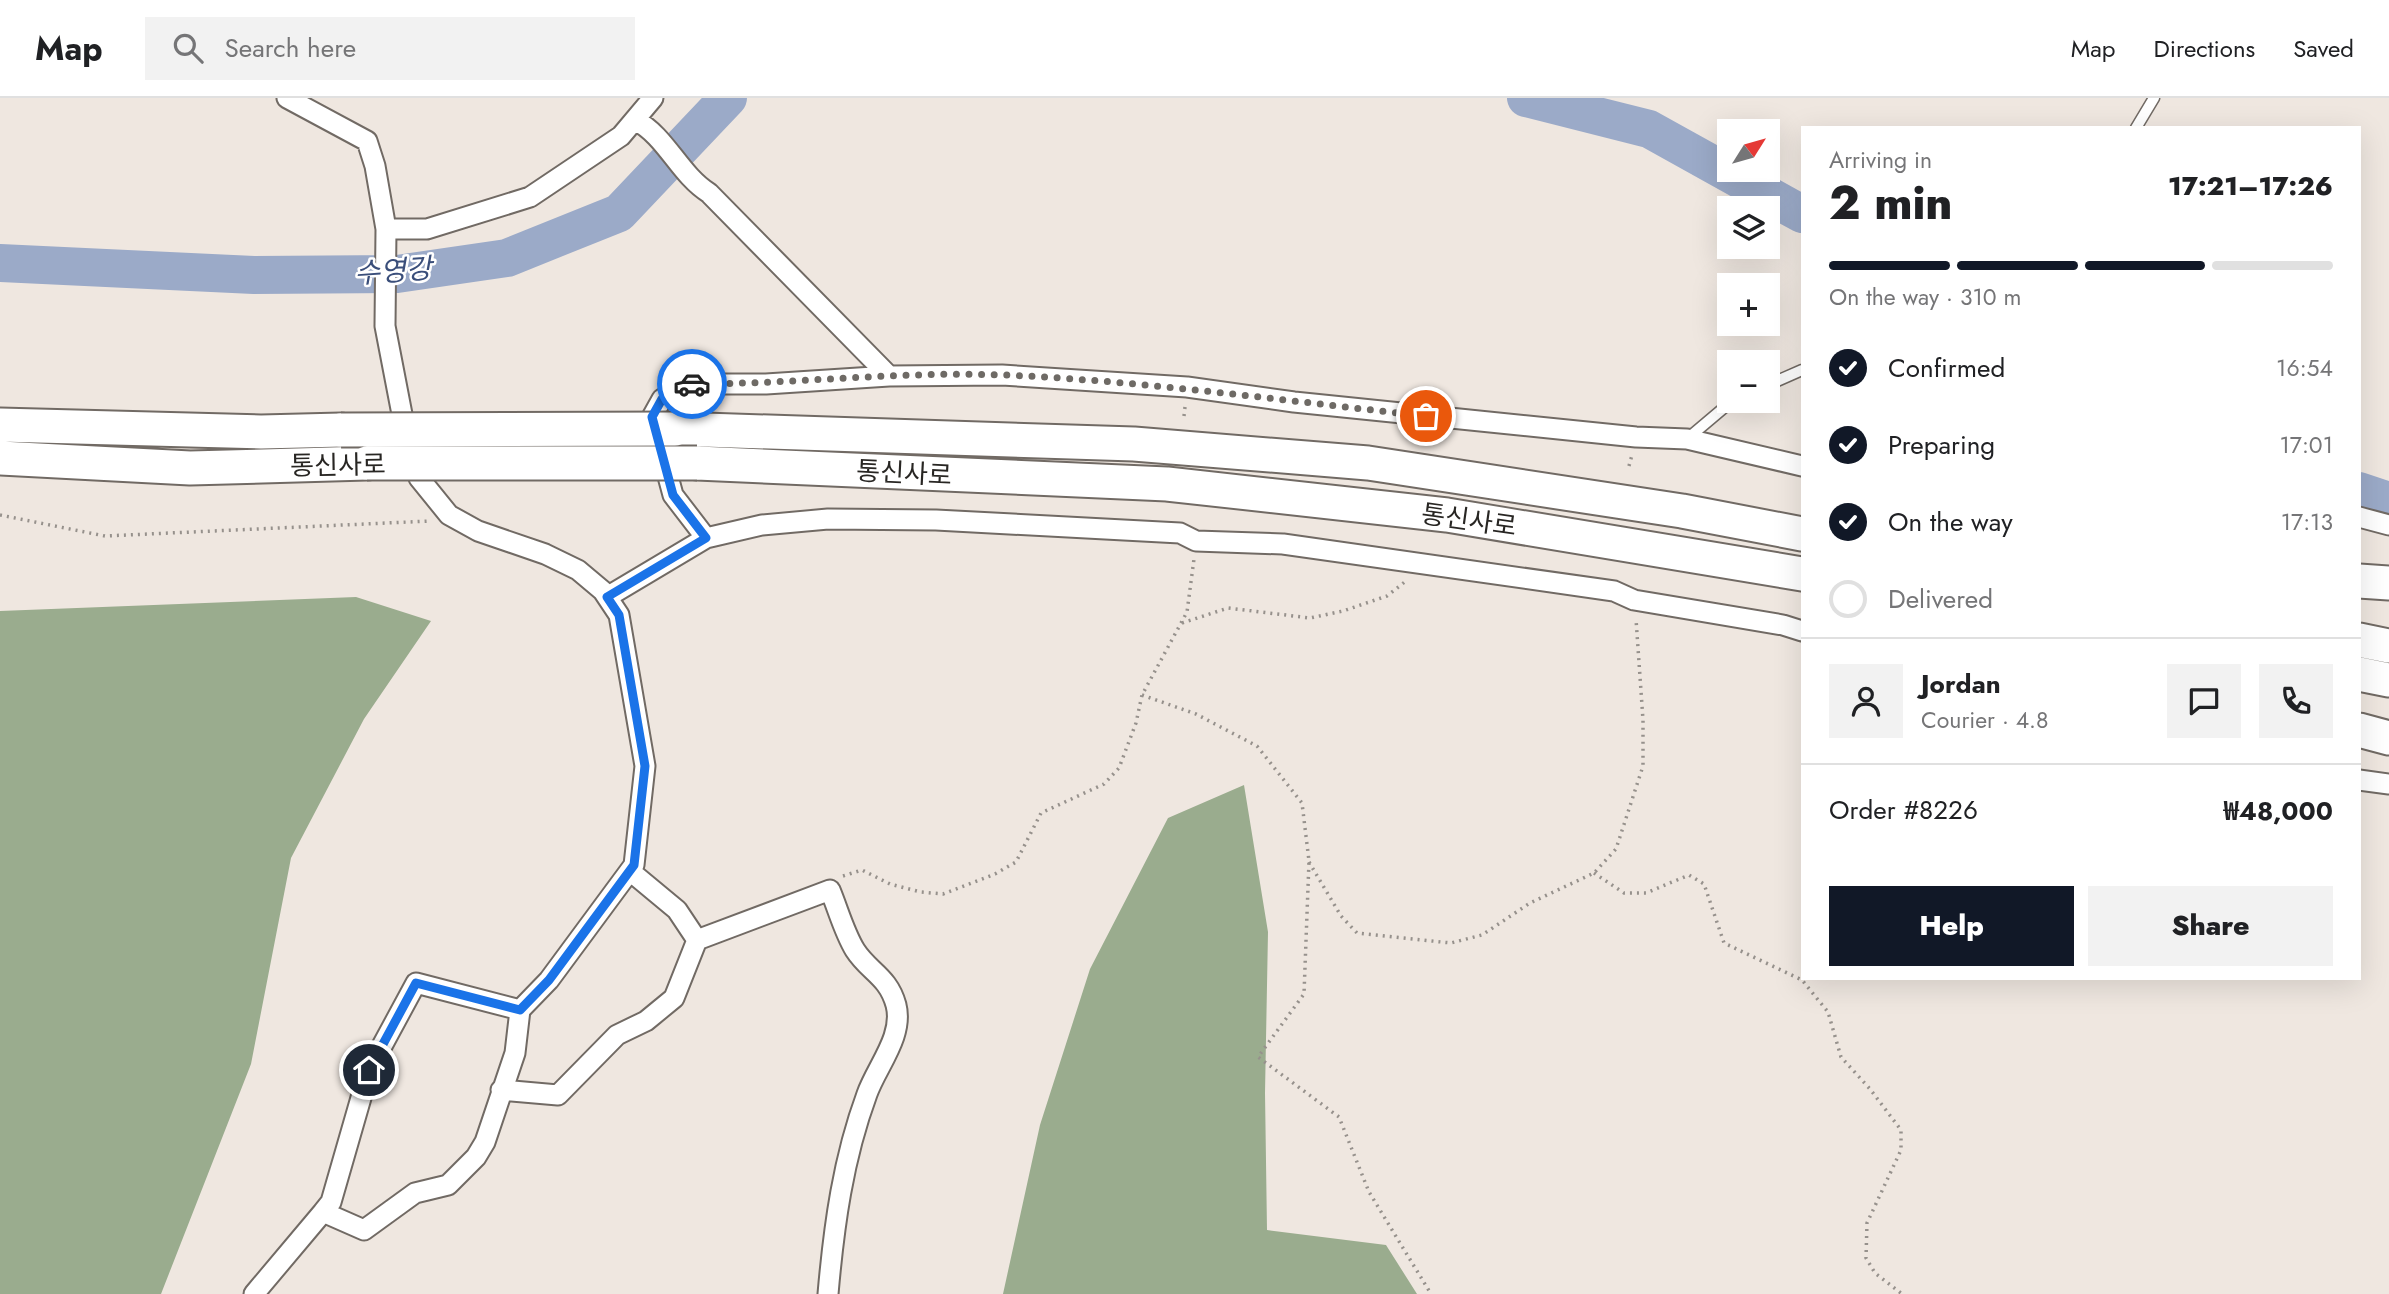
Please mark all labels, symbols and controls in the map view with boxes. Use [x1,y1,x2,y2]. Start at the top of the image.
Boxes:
search box [145,17,635,80]
text: Map [35,25,103,72]
icon: search [169,29,207,67]
text: Search here [225,29,356,67]
text: Map [2071,31,2116,66]
text: Directions [2154,31,2255,66]
text: Saved [2293,31,2354,66]
north arrow [1717,119,1780,182]
map controls [1717,119,1780,413]
text: Arriving in [1829,143,1932,177]
text: 17:21–17:26 [2168,167,2333,205]
text: 2 min [1829,170,1953,236]
button: layers [1717,196,1780,259]
water label: 수영강 [353,248,436,294]
button: + [1717,273,1780,336]
text: On the way · 310 m [1829,280,2021,314]
courier [657,349,727,419]
icon: check [1829,349,1867,387]
text: Confirmed [1888,349,2005,387]
button: − [1717,350,1780,413]
text: 16:54 [2276,351,2333,385]
icon: car [673,365,711,403]
pin [1396,386,1456,446]
icon: bag [1407,397,1445,435]
icon: check [1829,426,1867,464]
text: Preparing [1888,426,1995,464]
text: 17:01 [2280,428,2333,462]
street label: 통신사로 [290,445,386,485]
street label: 통신사로 [855,452,953,494]
street label: 통신사로 [1419,495,1519,545]
icon: check [1829,503,1867,541]
text: On the way [1888,503,2013,541]
text: 17:13 [2281,505,2333,539]
text: Delivered [1888,580,1993,618]
button: person [1829,664,1903,738]
button: chat [2167,664,2241,738]
button: phone [2259,664,2333,738]
text: Jordan [1921,665,2001,703]
text: Courier · 4.8 [1921,703,2049,737]
text: Order #8226 [1829,791,1978,829]
text: ₩48,000 [2224,792,2333,830]
button: Help [1829,886,2074,966]
button: Share [2088,886,2333,966]
pin [339,1040,399,1100]
icon: home [350,1051,388,1089]

